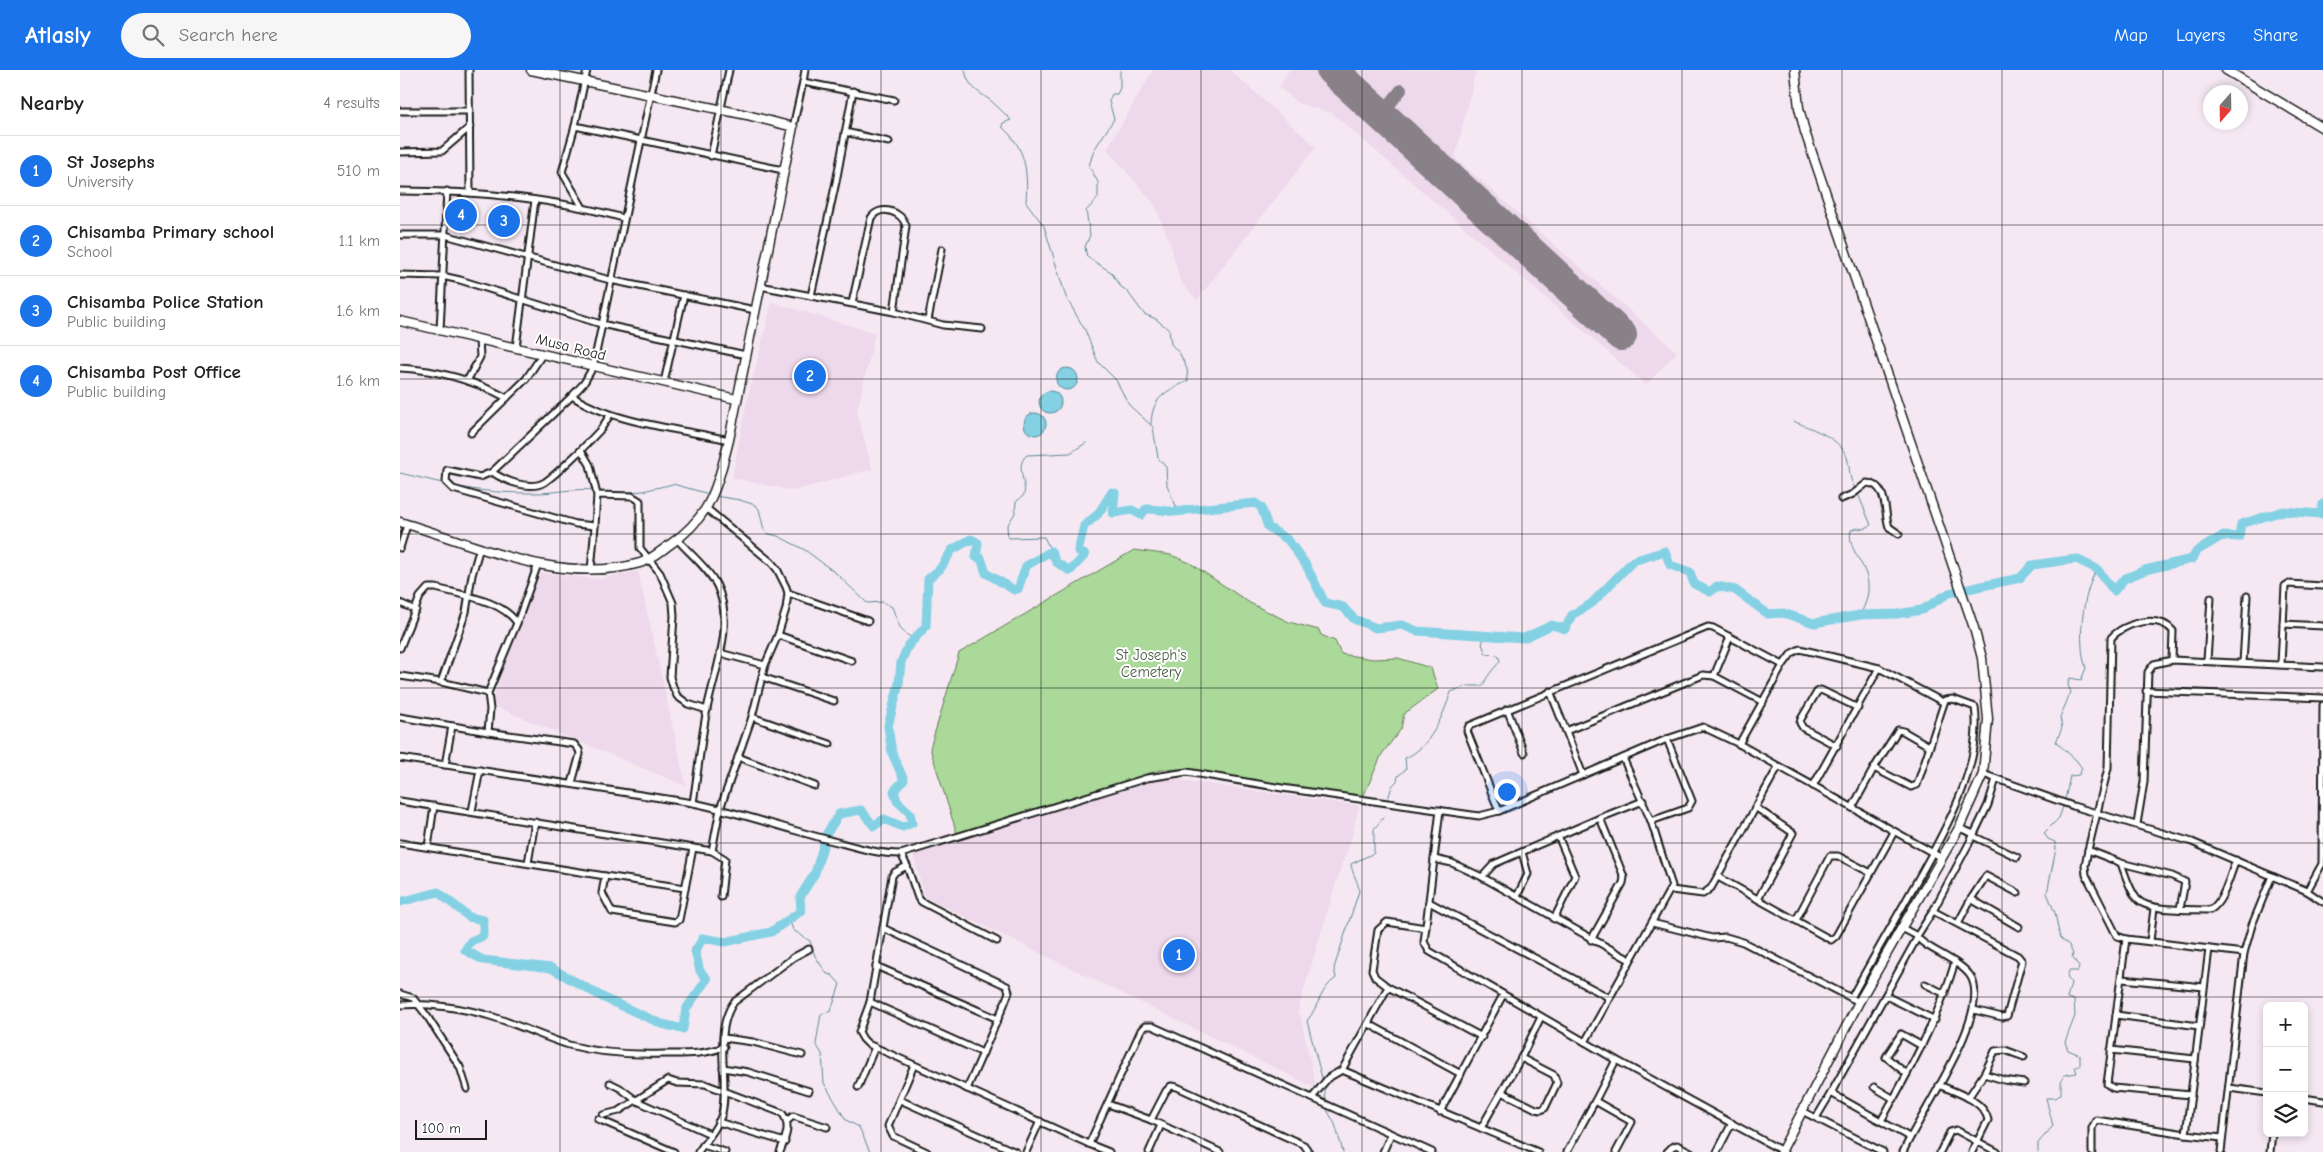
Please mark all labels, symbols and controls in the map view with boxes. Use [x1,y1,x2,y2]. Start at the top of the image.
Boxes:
search box [121,13,471,58]
text: Atlasly [25,21,91,49]
icon: search [139,21,167,49]
text: Search here [179,24,278,46]
text: Map [2114,25,2148,46]
text: Layers [2176,25,2225,46]
text: Share [2253,25,2298,46]
north arrow [2203,85,2248,130]
text: Nearby [20,91,84,115]
text: 4 results [323,94,380,112]
text: St Josephs [67,151,155,173]
text: 1 [33,162,39,180]
text: 510 m [337,162,380,180]
text: University [67,173,133,191]
pin: 4 [445,196,477,234]
pin: 3 [488,202,520,240]
text: Chisamba Primary school [67,221,274,243]
text: 2 [32,232,40,250]
text: 1.1 km [339,232,380,250]
text: School [67,243,113,261]
text: Chisamba Police Station [67,291,264,313]
text: 3 [32,302,40,320]
text: 1.6 km [336,302,380,320]
text: Public building [67,313,166,331]
street label: Musa Road [534,330,608,364]
pin: 2 [794,357,826,395]
text: Chisamba Post Office [67,361,241,383]
text: 4 [32,372,40,390]
text: 1.6 km [336,372,380,390]
text: Public building [67,383,166,401]
park label: St Joseph's Cemetery [1115,646,1187,681]
your location [1494,779,1520,805]
pin: 1 [1163,936,1195,974]
map controls [2263,1002,2308,1137]
button: + [2263,1002,2308,1047]
button: − [2263,1047,2308,1092]
button: layers [2263,1092,2308,1137]
scale bar [415,1117,488,1140]
text: 100 m [422,1120,461,1137]

